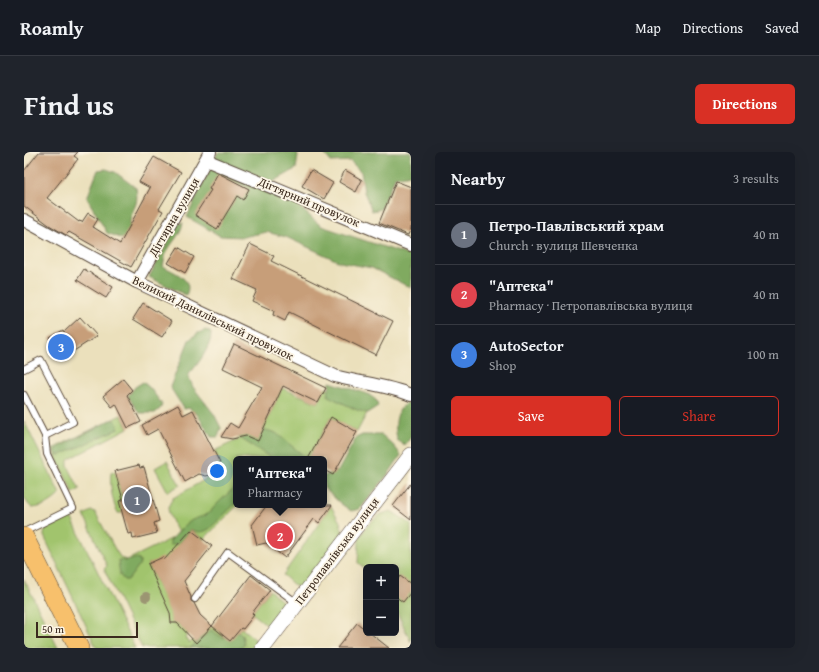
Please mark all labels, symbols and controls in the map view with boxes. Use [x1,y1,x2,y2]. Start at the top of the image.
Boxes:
text: Roamly [20,14,84,42]
text: Map [635,18,661,38]
text: Directions [683,18,743,38]
text: Saved [765,18,799,38]
text: Find us [24,84,114,125]
button: Directions [695,84,795,124]
text: Nearby [451,166,505,191]
text: 3 results [733,169,779,188]
street label: Дігтярний провулок [255,172,363,231]
street label: Дігтярна вулиця [144,174,203,260]
text: Петро-Павлівський храм [489,215,664,236]
text: 1 [461,225,467,244]
text: 40 m [753,225,779,244]
text: Church · вулиця Шевченка [489,236,638,255]
street label: Великий Данилівський провулок [130,271,297,364]
text: "Аптека" [489,275,554,296]
text: 2 [461,285,467,304]
text: 40 m [753,285,779,304]
text: Pharmacy · Петропавлівська вулиця [489,296,693,315]
pin: 3 [48,332,74,362]
text: AutoSector [489,335,564,356]
text: 3 [461,345,467,364]
text: 100 m [747,345,779,364]
text: Shop [489,356,516,375]
button: Save [451,396,611,436]
button: Share [619,396,779,436]
popup [233,456,327,508]
your location [207,461,227,481]
text: "Аптека" [248,462,312,483]
text: Pharmacy [248,483,302,502]
pin: 1 [124,485,150,515]
street label: Петропавлівська вулиця [291,494,383,608]
pin: 2 [267,521,293,551]
map controls [363,564,399,636]
button: + [363,564,399,600]
button: − [363,600,399,636]
scale bar [36,620,138,639]
text: 50 m [42,621,64,637]

